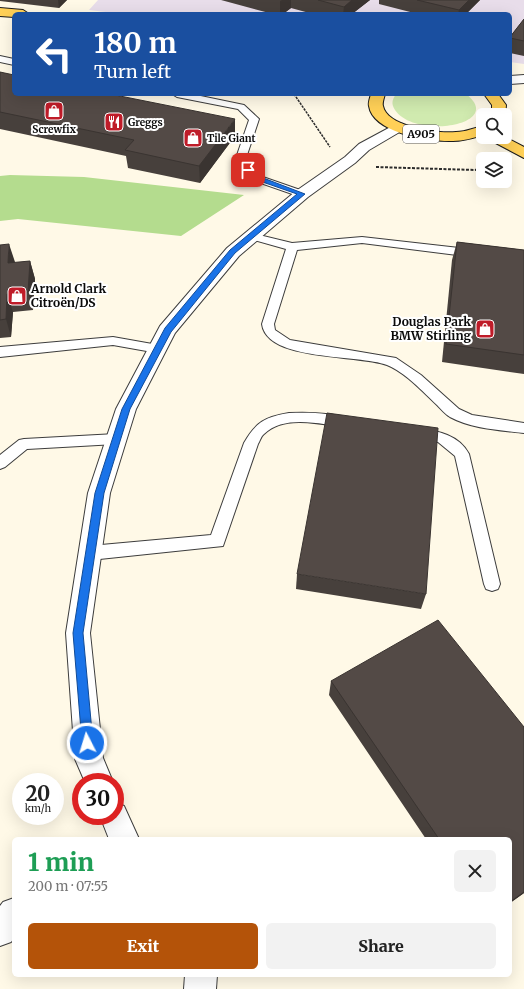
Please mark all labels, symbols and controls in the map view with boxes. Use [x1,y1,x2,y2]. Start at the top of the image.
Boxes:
text: 180 m [94,25,177,61]
icon: left [28,28,80,80]
text: Turn left [94,60,171,83]
shop icon: Screwfix [43,100,65,122]
map controls [476,108,512,188]
button: search [476,108,512,144]
restaurant icon: Greggs [103,111,125,133]
place label: Greggs [128,116,163,129]
place label: Screwfix [32,123,77,136]
road number: A905 [403,125,439,143]
shop icon: Tile Giant [182,127,204,149]
place label: Tile Giant [207,132,255,145]
button: layers [476,152,512,188]
pin [231,153,265,187]
icon: arrive [237,159,259,181]
place label: Arnold Clark Citroën/DS [30,281,106,310]
shop icon: Arnold Clark Citroën/DS [6,285,28,307]
place label: Douglas Park BMW Stirling [390,314,471,343]
shop icon: Douglas Park BMW Stirling [474,318,496,340]
position arrow [66,722,108,764]
speed limit sign: 30 [72,773,124,825]
text: 20 [26,781,50,806]
text: km/h [25,802,51,815]
text: 1 min [28,847,94,878]
button: close [454,850,496,892]
text: 200 m · 07:55 [28,878,108,895]
button: Exit [28,923,258,969]
button: Share [266,923,496,969]

